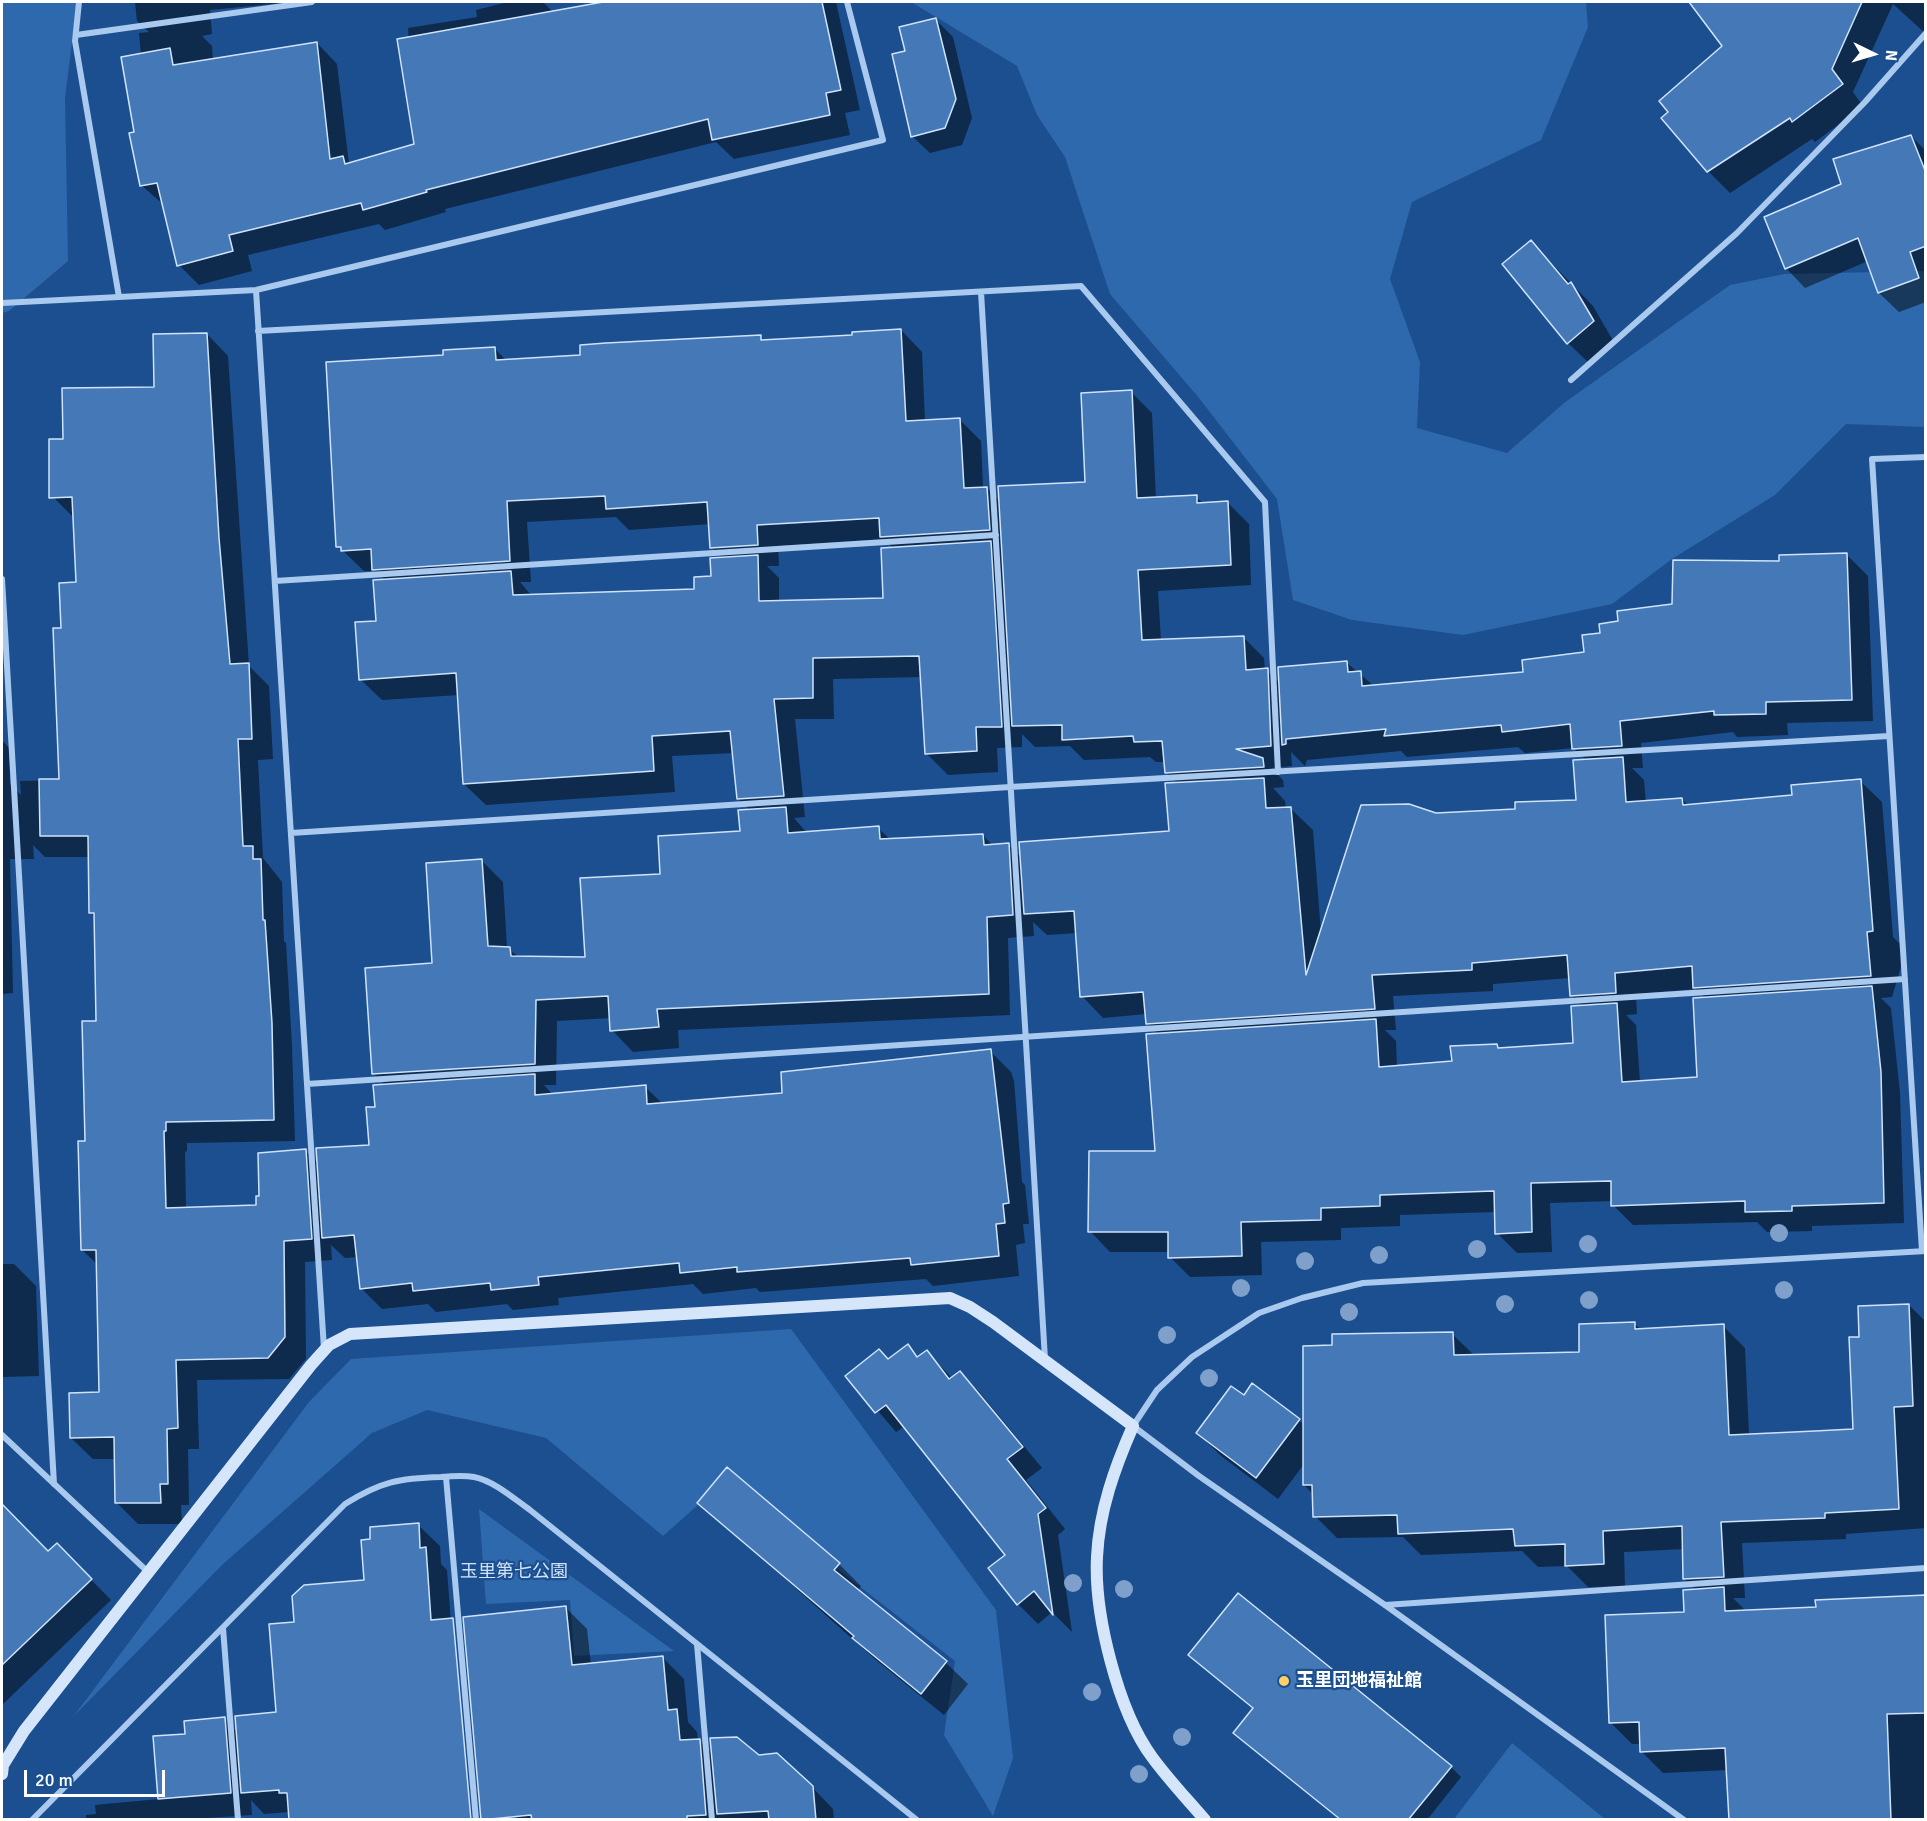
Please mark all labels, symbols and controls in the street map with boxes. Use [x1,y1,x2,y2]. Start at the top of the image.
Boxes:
north arrow [1843,24,1903,84]
text: N [1880,49,1901,62]
park label: 玉里第七公園 [460,1561,568,1583]
place label: 玉里団地福祉館 [1296,1670,1422,1692]
marker: 玉里団地福祉館 [1277,1674,1291,1688]
scale bar [27,1758,168,1796]
text: 20 m [35,1769,73,1791]

